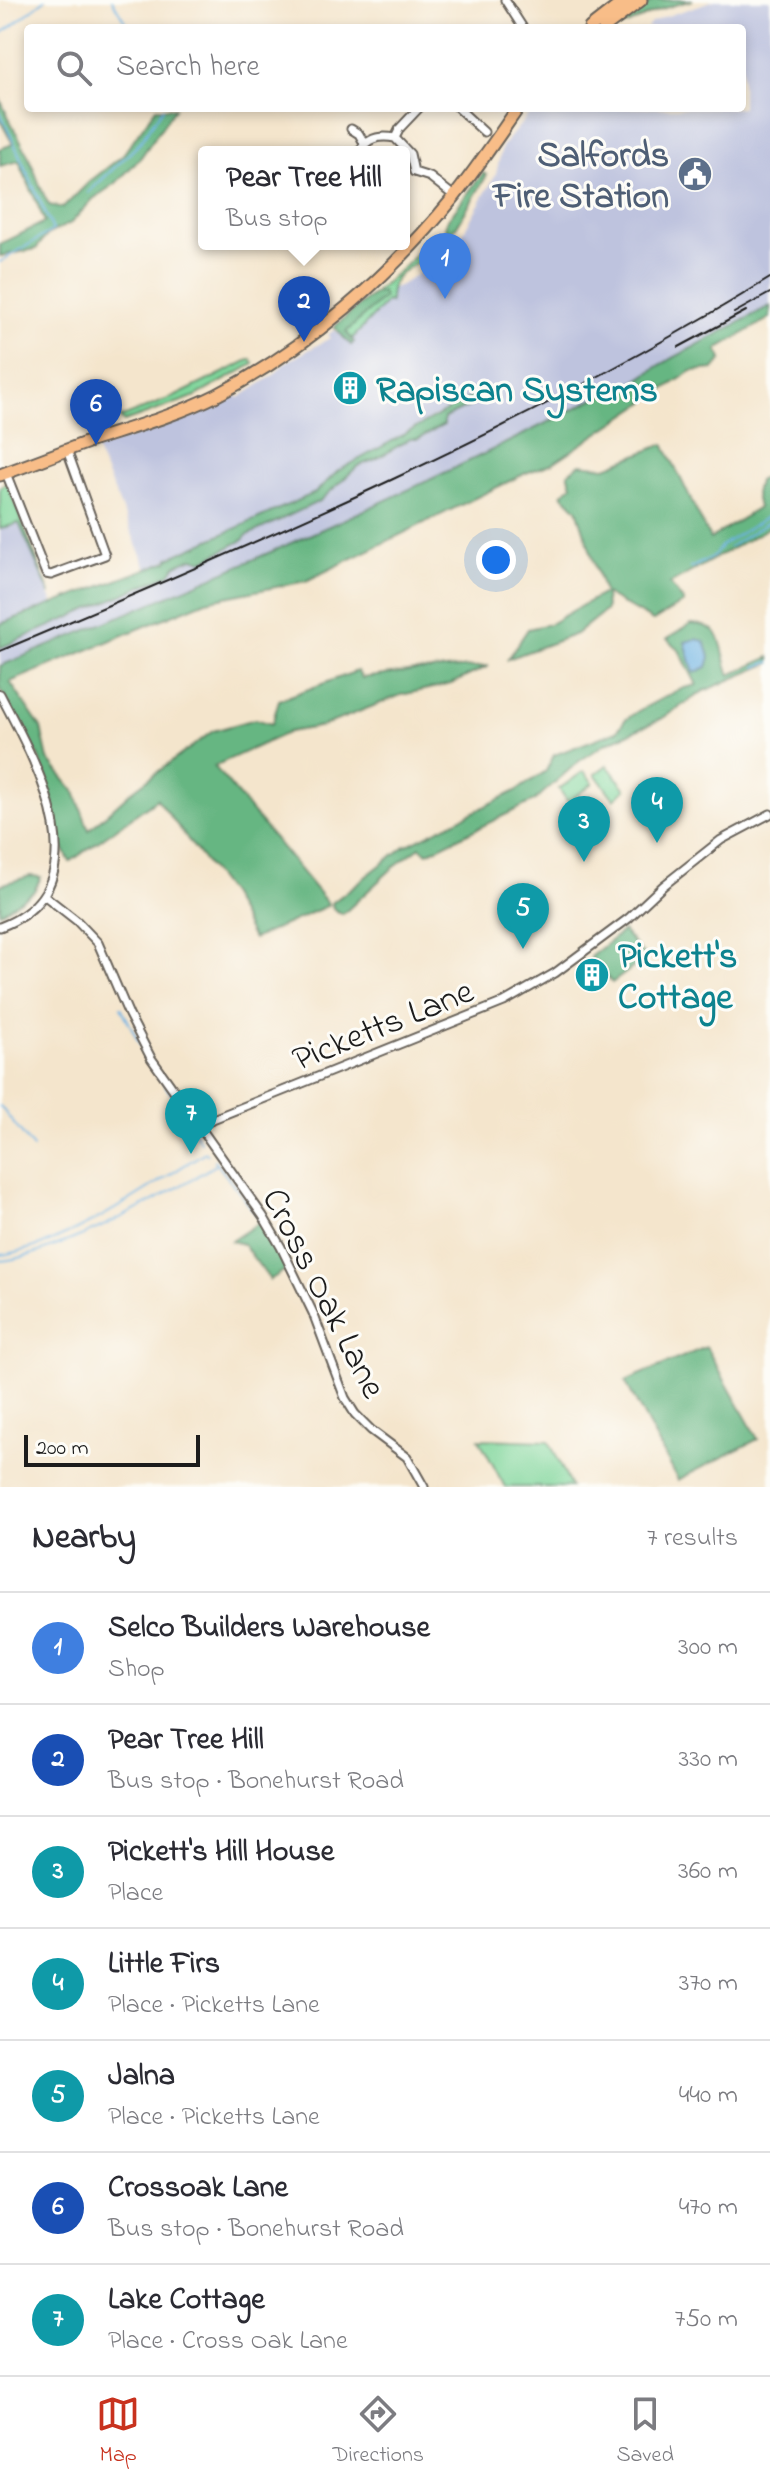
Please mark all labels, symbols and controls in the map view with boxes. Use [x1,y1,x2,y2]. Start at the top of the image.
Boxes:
search box [24,24,746,112]
icon: search [52,46,96,90]
text: Search here [116,46,260,90]
place label: Salfords Fire Station [491,131,669,225]
popup [198,146,410,250]
public building icon: Salfords Fire Station [676,155,714,193]
text: Pear Tree Hill [226,157,382,201]
text: Bus stop [226,201,328,239]
pin: 1 [419,233,471,299]
pin: 2 [278,276,330,342]
place label: Rapiscan Systems [376,366,658,419]
building icon: Rapiscan Systems [331,369,369,407]
pin: 6 [70,379,122,445]
your location [476,540,516,580]
pin: 4 [631,777,683,843]
pin: 3 [558,796,610,862]
pin: 5 [497,883,549,949]
place label: Pickett's Cottage [618,932,737,1027]
building icon: Pickett's Cottage [573,956,611,994]
street label: Picketts Lane [285,966,483,1088]
pin: 7 [165,1088,217,1154]
street label: Cross Oak Lane [246,1180,398,1409]
scale bar [24,1431,200,1467]
text: 200 m [36,1433,89,1465]
text: Nearby [32,1514,136,1564]
text: 7 results [647,1520,738,1558]
text: Selco Builders Warehouse [108,1607,430,1651]
text: 1 [54,1629,62,1667]
text: 300 m [678,1629,738,1667]
text: Shop [108,1651,165,1689]
text: Pear Tree Hill [108,1719,264,1763]
text: 2 [52,1741,64,1779]
text: 330 m [679,1741,738,1779]
text: Bus stop · Bonehurst Road [108,1763,404,1801]
text: Pickett's Hill House [108,1831,334,1875]
text: 3 [53,1853,63,1891]
text: 360 m [678,1853,738,1891]
text: Place [108,1875,163,1913]
text: Little Firs [108,1943,220,1987]
text: 4 [53,1965,63,2003]
text: 370 m [679,1965,738,2003]
text: Place · Picketts Lane [108,1987,320,2025]
text: Jalna [108,2055,175,2099]
text: 5 [51,2077,65,2115]
text: 440 m [679,2077,738,2115]
text: Place · Picketts Lane [108,2099,320,2137]
text: Crossoak Lane [108,2167,288,2211]
text: 6 [52,2189,64,2227]
text: 470 m [679,2189,738,2227]
text: Bus stop · Bonehurst Road [108,2211,404,2249]
text: Lake Cottage [108,2279,265,2323]
text: 7 [53,2301,63,2339]
text: 750 m [675,2301,738,2339]
text: Place · Cross Oak Lane [108,2323,348,2361]
tab: Map [96,2392,140,2472]
tab: Directions [333,2392,424,2472]
tab: Saved [616,2392,674,2472]

